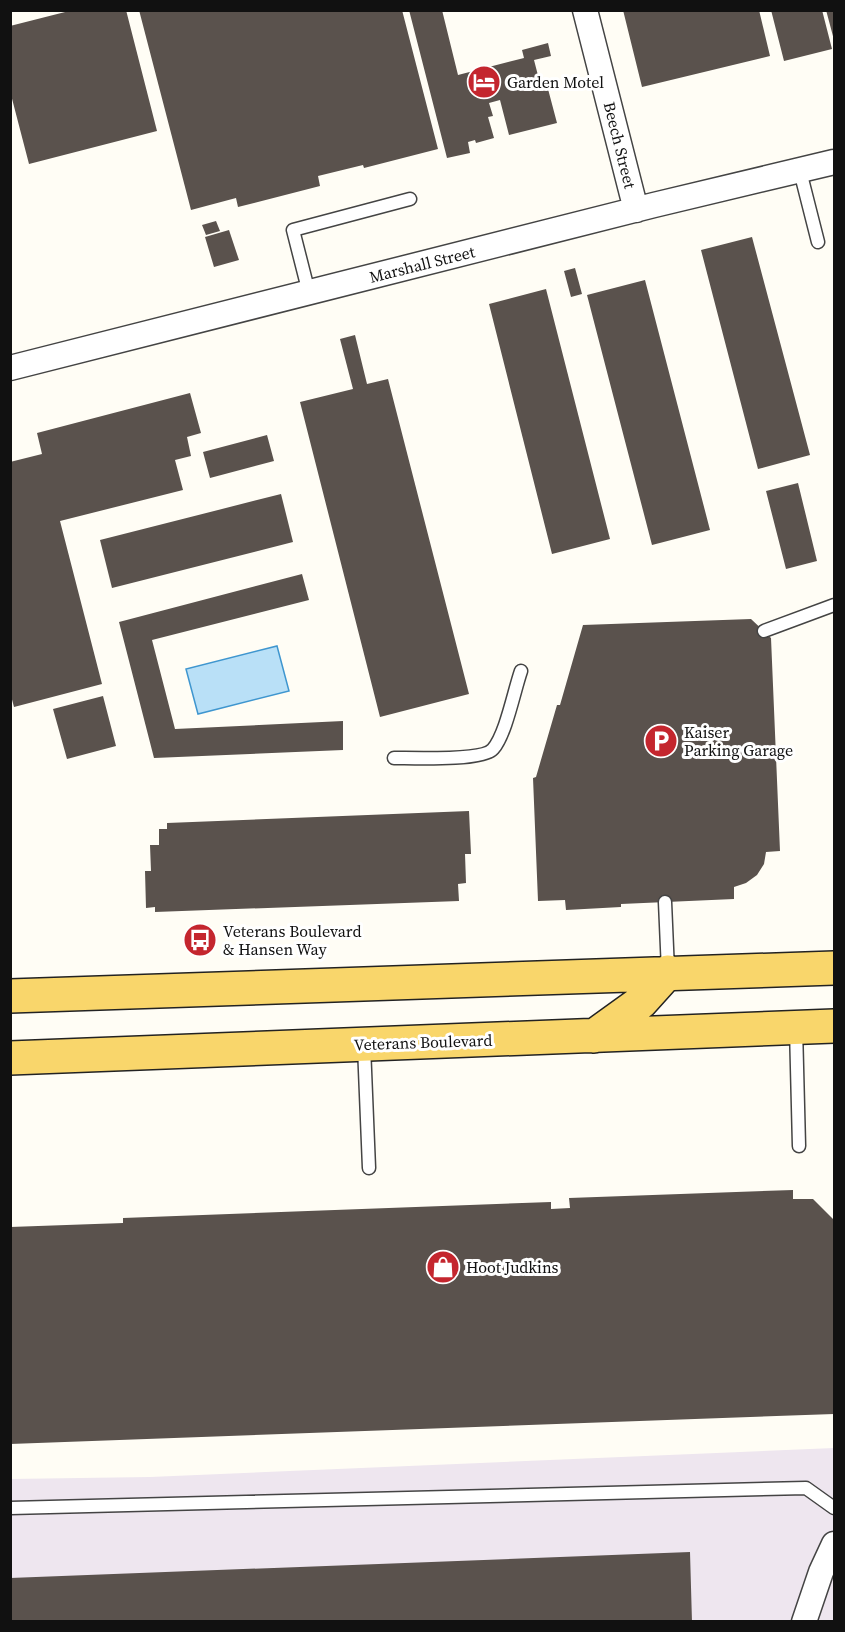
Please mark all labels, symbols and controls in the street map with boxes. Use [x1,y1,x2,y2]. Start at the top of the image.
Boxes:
hotel icon: Garden Motel [466,64,502,100]
place label: Garden Motel [507,71,604,93]
street label: Beech Street [599,99,642,191]
street label: Marshall Street [367,240,478,288]
place label: Kaiser Parking Garage [684,721,793,761]
parking icon: Kaiser Parking Garage [643,723,679,759]
place label: Veterans Boulevard & Hansen Way [223,920,362,960]
bus stop icon: Veterans Boulevard & Hansen Way [182,922,218,958]
street label: Veterans Boulevard [353,1029,493,1055]
shop icon: Hoot Judkins [425,1249,461,1285]
place label: Hoot Judkins [466,1256,559,1278]

